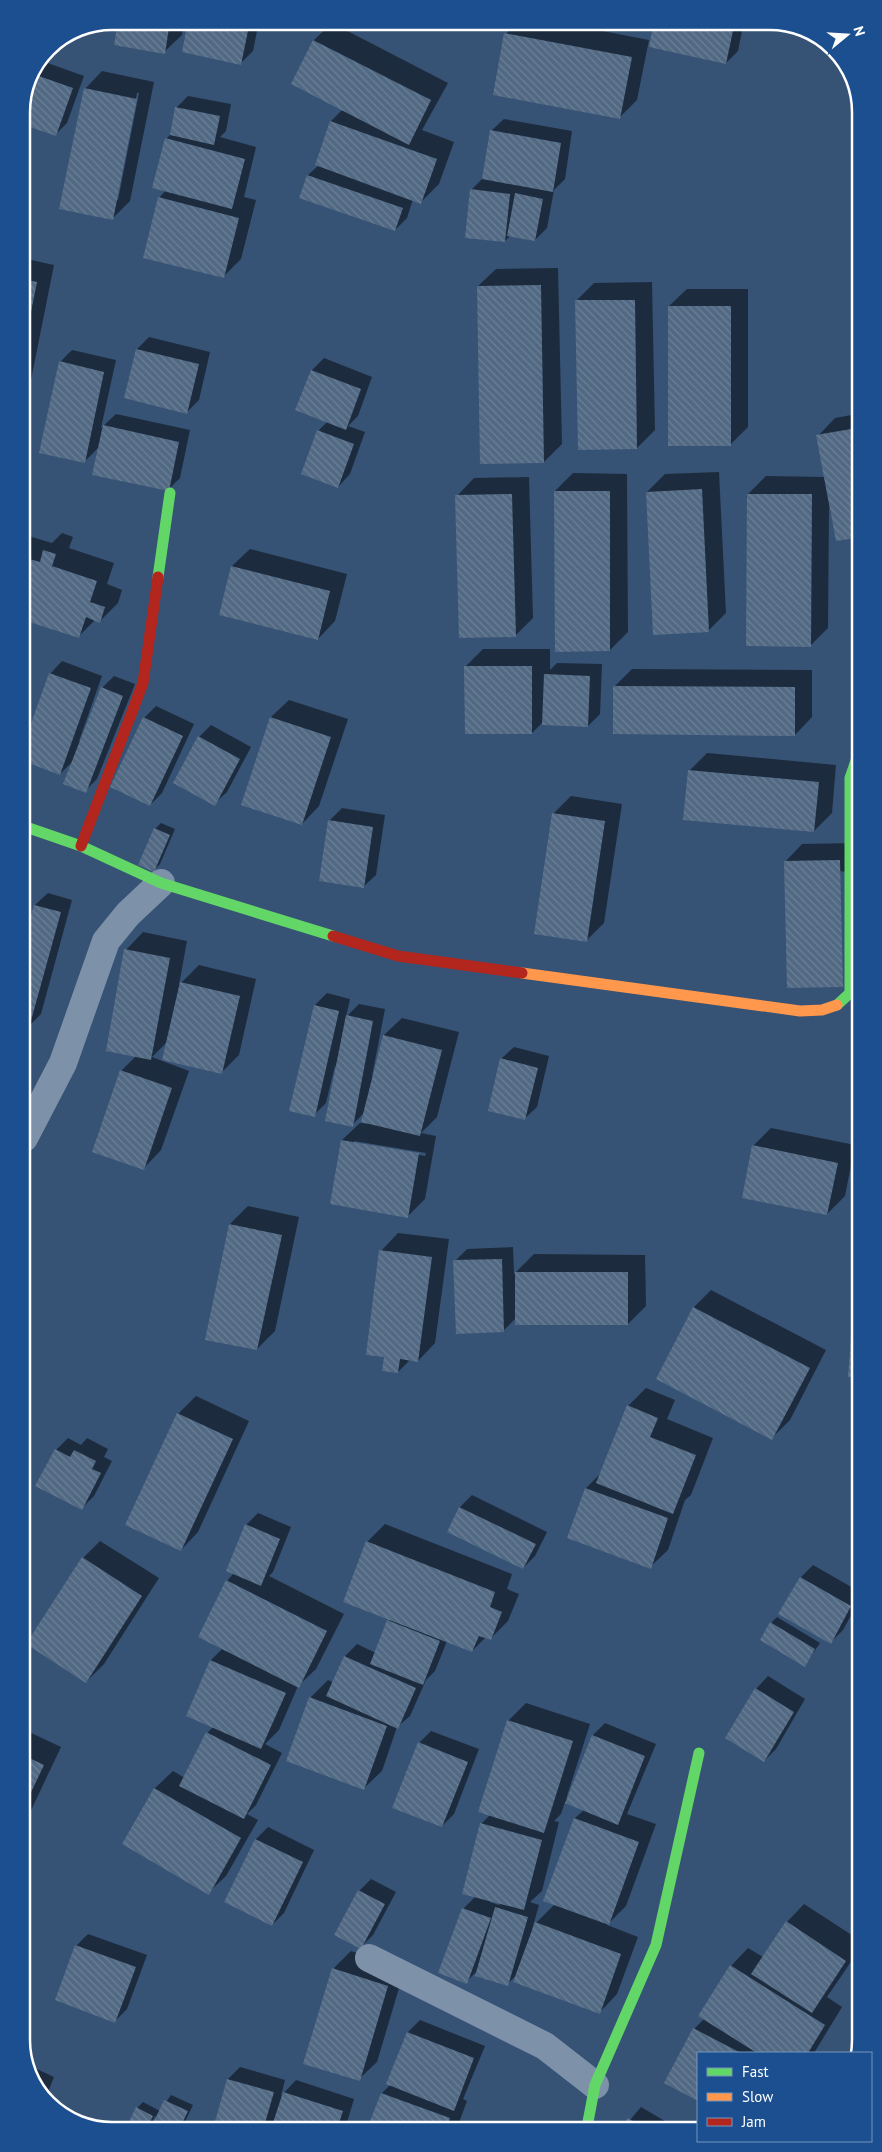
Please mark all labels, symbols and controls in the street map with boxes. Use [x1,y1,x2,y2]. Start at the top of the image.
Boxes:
north arrow [822,10,872,60]
text: N [849,24,869,38]
legend [697,2052,872,2142]
text: Fast [742,2062,769,2081]
text: Slow [742,2087,773,2106]
text: Jam [741,2112,766,2131]

